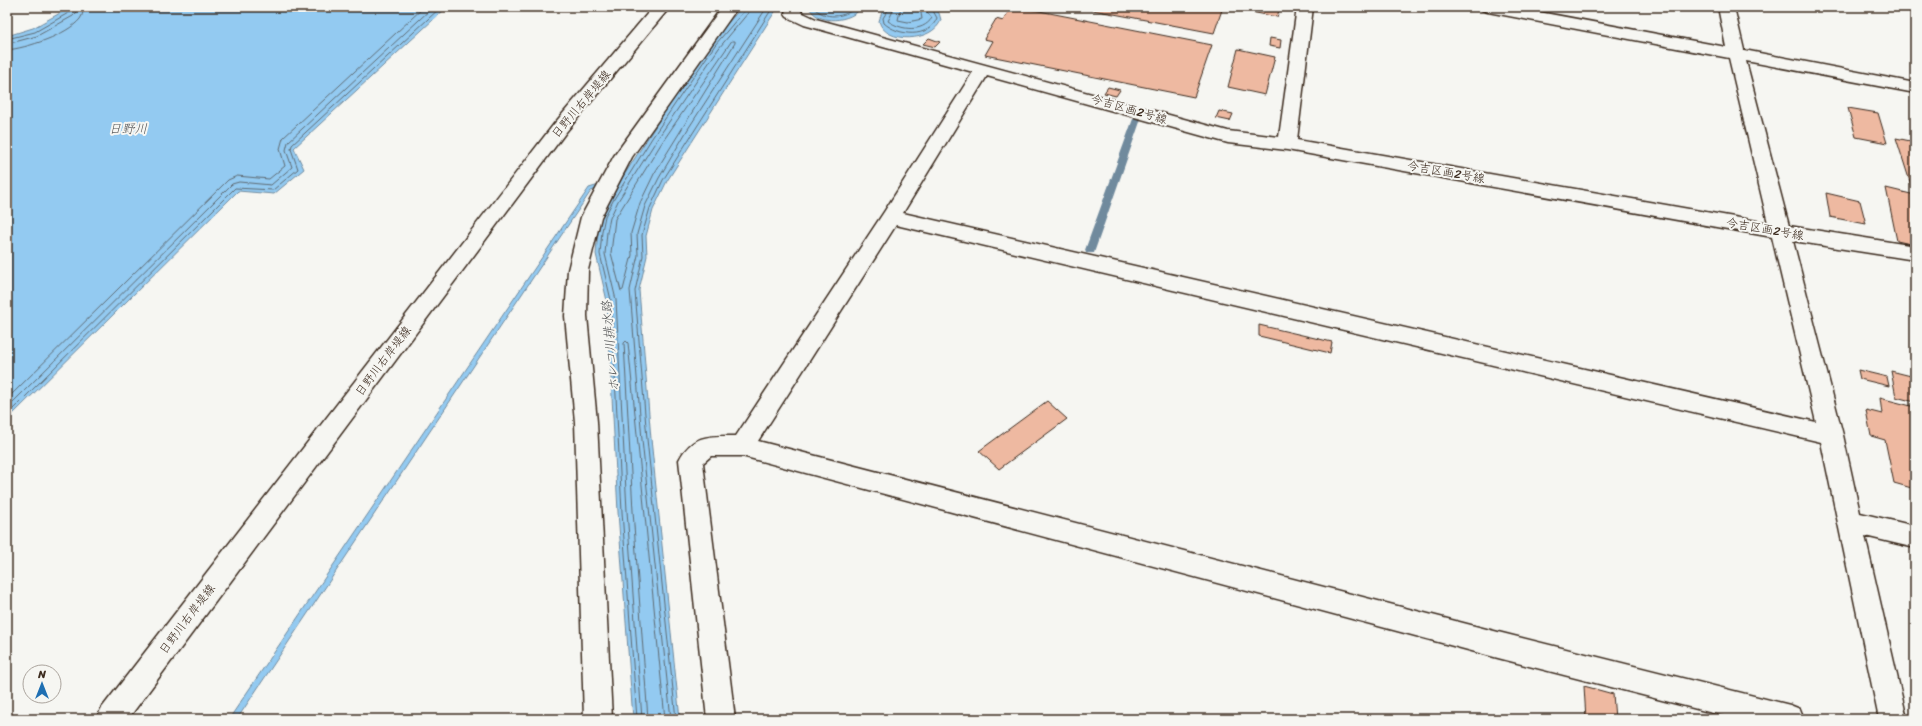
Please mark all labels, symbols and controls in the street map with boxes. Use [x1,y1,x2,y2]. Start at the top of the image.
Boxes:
street label: 日野川右岸堤線 [546,65,616,143]
street label: 今吉区画2号線 [1088,88,1170,130]
water label: 日野川 [108,117,148,140]
street label: 今吉区画2号線 [1405,154,1487,190]
street label: 今吉区画2号線 [1724,211,1806,247]
water label: ホレコ川排水路 [594,299,625,392]
street label: 日野川右岸堤線 [349,321,417,401]
street label: 日野川右岸堤線 [153,579,221,659]
north arrow [22,664,62,704]
text: N [37,665,46,684]

